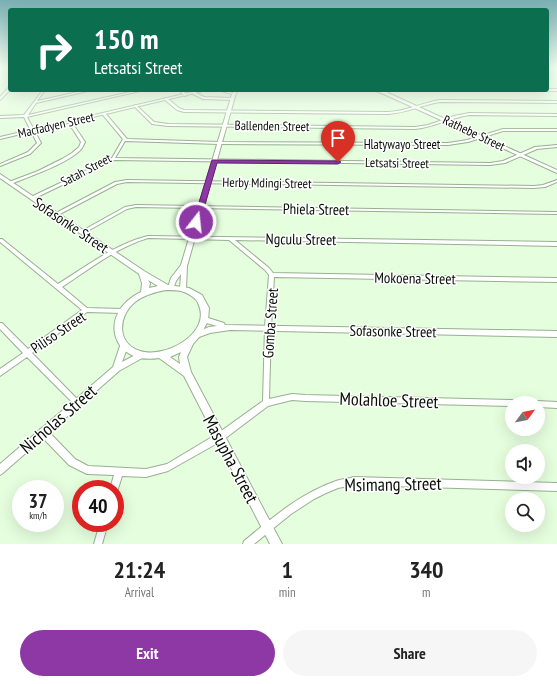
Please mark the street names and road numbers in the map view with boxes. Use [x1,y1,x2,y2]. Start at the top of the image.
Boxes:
street label: Macfadyen Street [16,108,96,142]
street label: Rathebe Street [440,111,508,155]
street label: Ballenden Street [234,117,310,135]
street label: Hlatywayo Street [364,136,441,153]
street label: Satah Street [58,149,115,190]
street label: Letsatsi Street [365,154,429,172]
street label: Herby Mdingi Street [222,174,312,192]
street label: Sofasonke Street [30,193,112,257]
street label: Phiela Street [283,199,349,219]
street label: Ngculu Street [266,229,336,249]
street label: Mokoena Street [374,268,456,288]
street label: Gomba Street [258,287,282,359]
street label: Piliso Street [27,307,89,357]
street label: Sofasonke Street [349,321,437,341]
street label: Nicholas Street [15,379,101,459]
street label: Molahloe Street [339,387,439,413]
street label: Masupha Street [198,411,264,507]
street label: Msimang Street [344,472,442,496]

